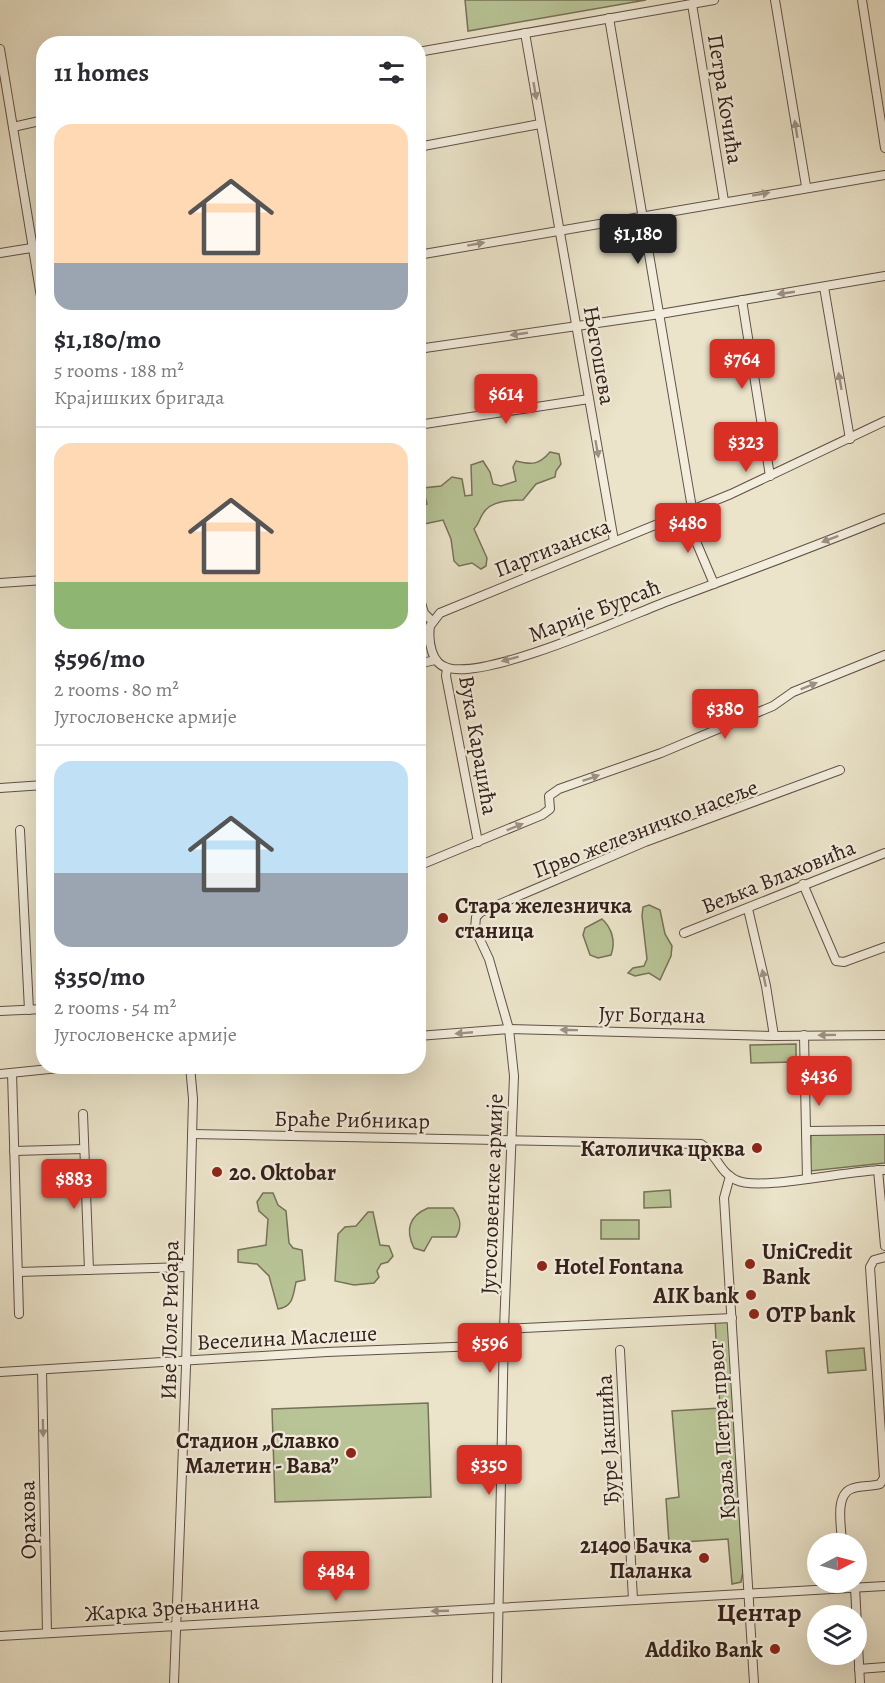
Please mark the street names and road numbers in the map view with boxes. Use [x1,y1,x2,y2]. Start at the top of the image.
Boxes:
street label: Петра Кочића [700,32,750,167]
street label: Његошева [576,303,623,408]
street label: Партизанска [490,511,616,585]
street label: Марије Бурсаћ [524,572,665,650]
street label: Вука Караџића [451,673,505,818]
street label: Прво железничко насеље [529,772,762,886]
street label: Вељка Влаховића [697,832,861,921]
street label: Југ Богдана [598,999,707,1031]
street label: Југословенске армије [473,1093,511,1295]
street label: Браће Рибникар [274,1104,430,1136]
street label: Иве Лоле Рибара [154,1239,186,1400]
street label: Веселина Маслеше [196,1318,378,1358]
street label: Краља Петра првог [701,1339,743,1521]
street label: Ђуре Јакшића [590,1373,626,1506]
street label: Орахова [12,1479,44,1560]
street label: Жарка Зрењанина [84,1587,261,1629]

